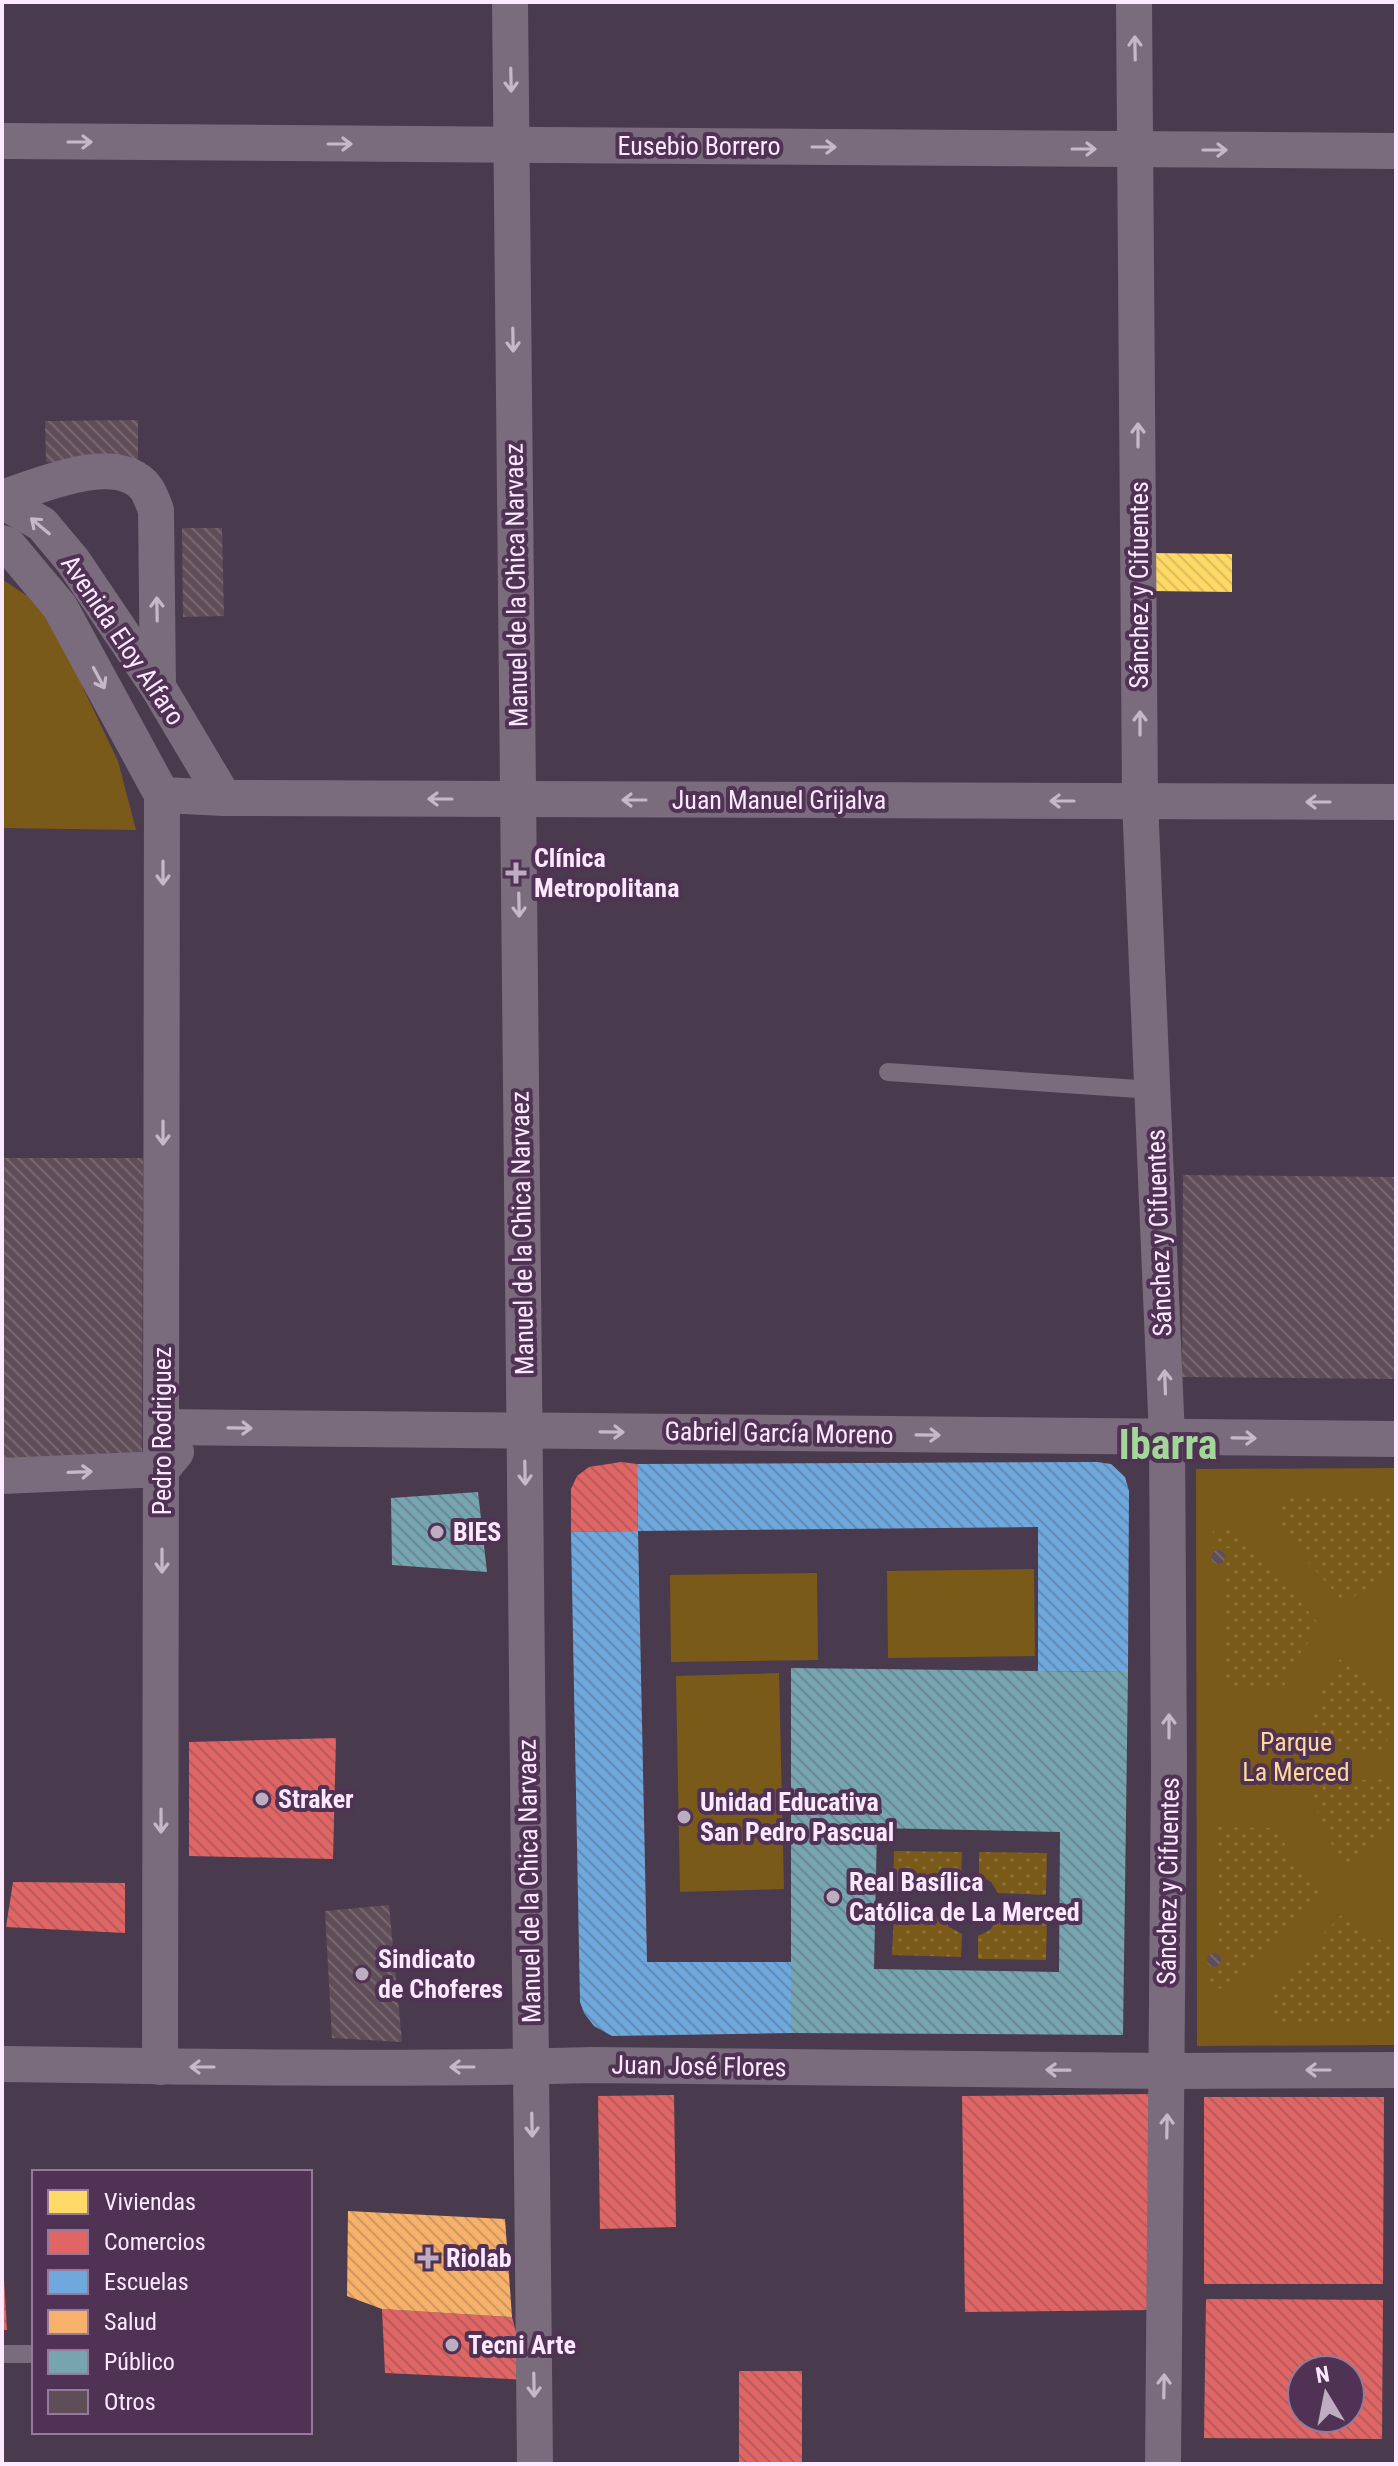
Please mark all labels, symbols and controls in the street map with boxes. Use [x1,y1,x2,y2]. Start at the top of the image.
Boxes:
one-way arrow [1127,35,1143,62]
one-way arrow [503,66,519,93]
street label: Eusebio Borrero [618,131,780,161]
one-way arrow [66,134,93,150]
one-way arrow [326,136,353,152]
one-way arrow [810,139,837,155]
one-way arrow [1070,141,1097,157]
one-way arrow [1201,142,1228,158]
one-way arrow [505,326,521,353]
one-way arrow [1130,422,1146,449]
street label: Manuel de la Chica Narvaez [499,443,533,727]
street label: Sánchez y Cifuentes [1124,481,1154,689]
one-way arrow [30,517,51,534]
street label: Avenida Eloy Alfaro [55,549,191,731]
one-way arrow [149,596,165,623]
one-way arrow [91,666,107,690]
one-way arrow [1132,710,1148,737]
street label: Juan Manuel Grijalva [672,785,886,815]
one-way arrow [427,791,454,807]
one-way arrow [621,792,648,808]
one-way arrow [1049,793,1076,809]
one-way arrow [1305,794,1332,810]
place label: Clínica Metropolitana [534,843,679,903]
one-way arrow [155,859,171,886]
marker: Clínica Metropolitana [505,862,527,884]
one-way arrow [511,891,527,918]
street label: Manuel de la Chica Narvaez [505,1091,539,1375]
one-way arrow [155,1119,171,1146]
street label: Sánchez y Cifuentes [1140,1129,1178,1337]
street label: Pedro Rodriguez [147,1347,177,1515]
one-way arrow [1158,1369,1173,1396]
street label: Gabriel García Moreno [664,1416,894,1450]
one-way arrow [226,1420,253,1436]
district label: Ibarra [1119,1420,1217,1469]
one-way arrow [598,1424,625,1439]
one-way arrow [914,1427,941,1443]
one-way arrow [1230,1430,1257,1445]
one-way arrow [517,1459,533,1486]
one-way arrow [66,1465,93,1480]
place label: BIES [453,1517,501,1547]
marker: BIES [428,1523,446,1541]
one-way arrow [154,1547,170,1574]
one-way arrow [1161,1713,1177,1740]
park label: Parque La Merced [1242,1727,1350,1787]
street label: Manuel de la Chica Narvaez [512,1739,546,2023]
street label: Sánchez y Cifuentes [1151,1777,1185,1985]
place label: Straker [278,1784,354,1814]
place label: Unidad Educativa San Pedro Pascual [700,1787,894,1847]
marker: Straker [253,1790,271,1808]
one-way arrow [153,1807,169,1834]
marker: Unidad Educativa San Pedro Pascual [675,1808,693,1826]
place label: Real Basílica Católica de La Merced [849,1867,1080,1927]
marker: Real Basílica Católica de La Merced [824,1888,842,1906]
place label: Sindicato de Choferes [378,1944,503,2004]
marker: Sindicato de Choferes [353,1965,371,1983]
street label: Juan José Flores [611,2049,787,2083]
one-way arrow [189,2059,216,2075]
one-way arrow [449,2059,476,2075]
one-way arrow [1045,2062,1072,2078]
one-way arrow [1305,2062,1332,2078]
one-way arrow [524,2111,539,2138]
one-way arrow [1159,2113,1174,2140]
legend [32,2170,312,2434]
text: Viviendas [104,2188,196,2216]
text: Comercios [104,2228,206,2256]
place label: Riolab [446,2243,512,2273]
marker: Riolab [417,2247,439,2269]
text: Escuelas [104,2268,189,2296]
text: Salud [104,2308,157,2336]
place label: Tecni Arte [468,2330,576,2360]
marker: Tecni Arte [443,2336,461,2354]
text: Público [104,2348,175,2376]
north arrow [1286,2354,1366,2434]
text: N [1314,2361,1331,2388]
one-way arrow [526,2371,542,2398]
one-way arrow [1156,2373,1172,2400]
text: Otros [104,2388,156,2416]

